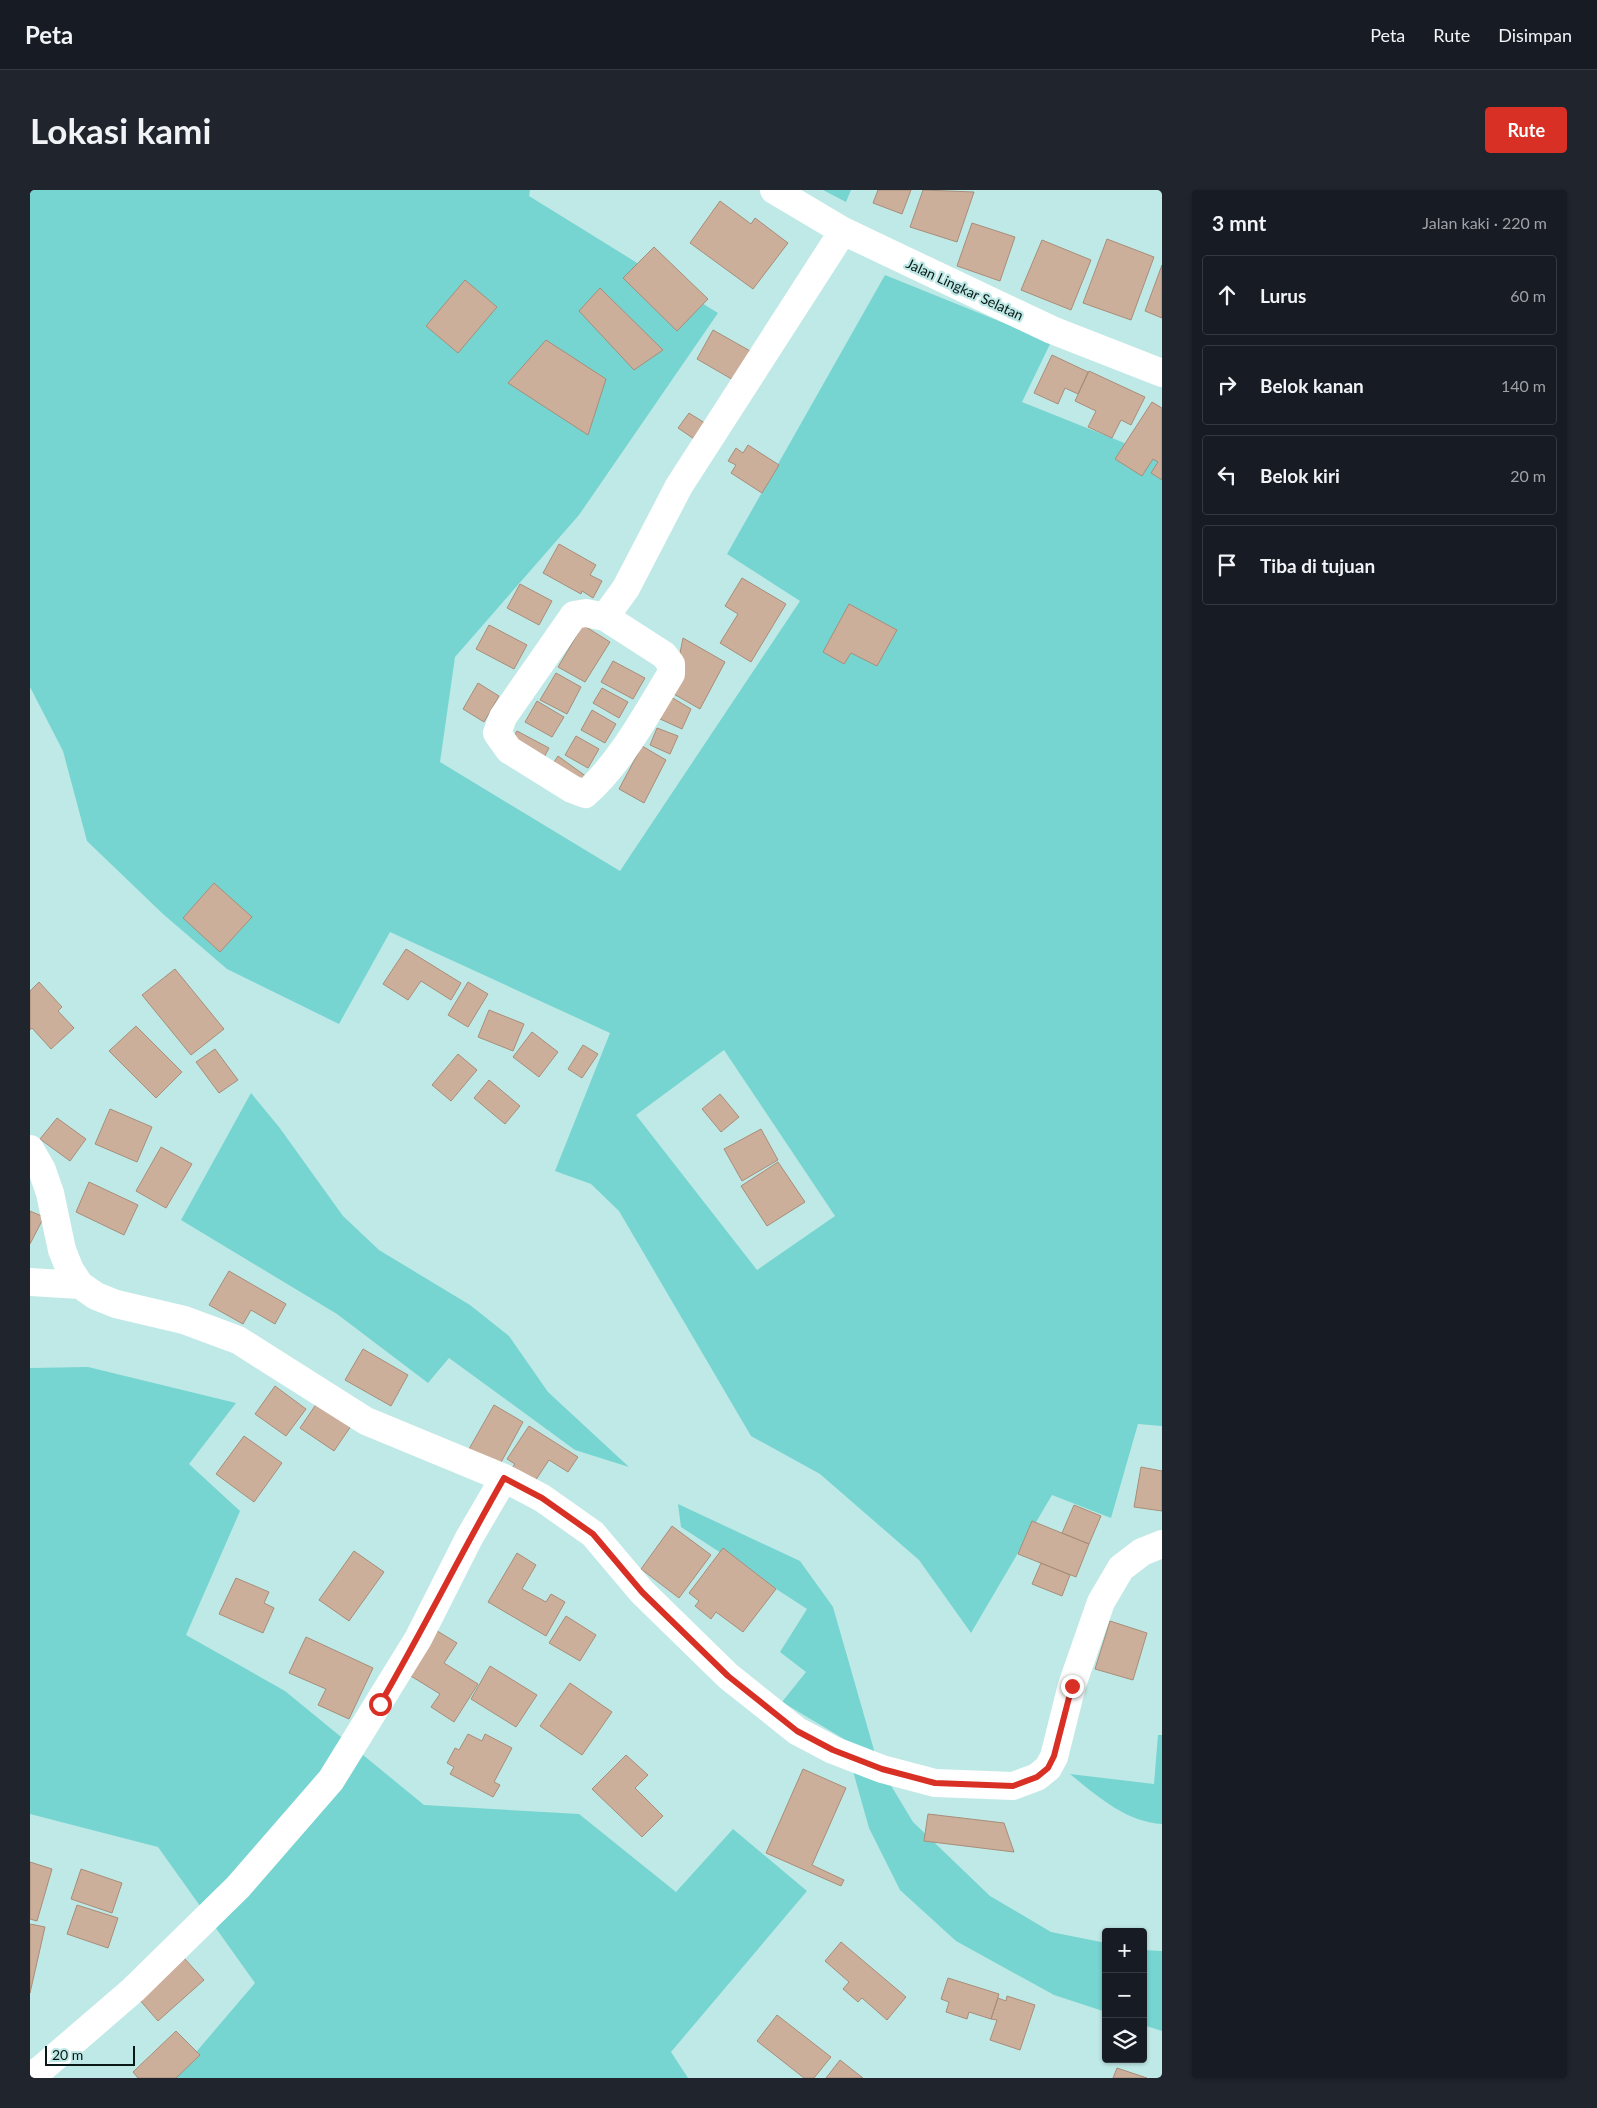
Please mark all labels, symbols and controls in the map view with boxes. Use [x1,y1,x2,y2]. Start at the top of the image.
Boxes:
text: Peta [25,20,73,49]
text: Peta [1370,24,1405,46]
text: Rute [1433,24,1470,46]
text: Disimpan [1498,24,1572,46]
button: Rute [1485,107,1567,153]
text: Lokasi kami [30,109,211,151]
text: 3 mnt [1212,210,1266,235]
text: Jalan kaki · 220 m [1422,213,1547,232]
street label: Jalan Lingkar Selatan [904,254,1026,324]
icon: ahead [1213,281,1241,309]
text: Lurus [1260,284,1306,307]
text: 60 m [1510,286,1546,305]
icon: right [1213,371,1241,399]
text: Belok kanan [1260,374,1364,397]
text: 140 m [1501,376,1546,395]
icon: left [1213,461,1241,489]
text: Belok kiri [1260,464,1340,487]
text: 20 m [1510,466,1546,485]
icon: arrive [1213,551,1241,579]
text: Tiba di tujuan [1260,554,1375,577]
route end [1061,1675,1084,1698]
route start [369,1693,392,1716]
map controls [1102,1928,1147,2063]
button: + [1102,1928,1147,1973]
button: − [1102,1973,1147,2018]
button: layers [1102,2018,1147,2063]
scale bar [45,2043,135,2066]
text: 20 m [52,2046,83,2063]

